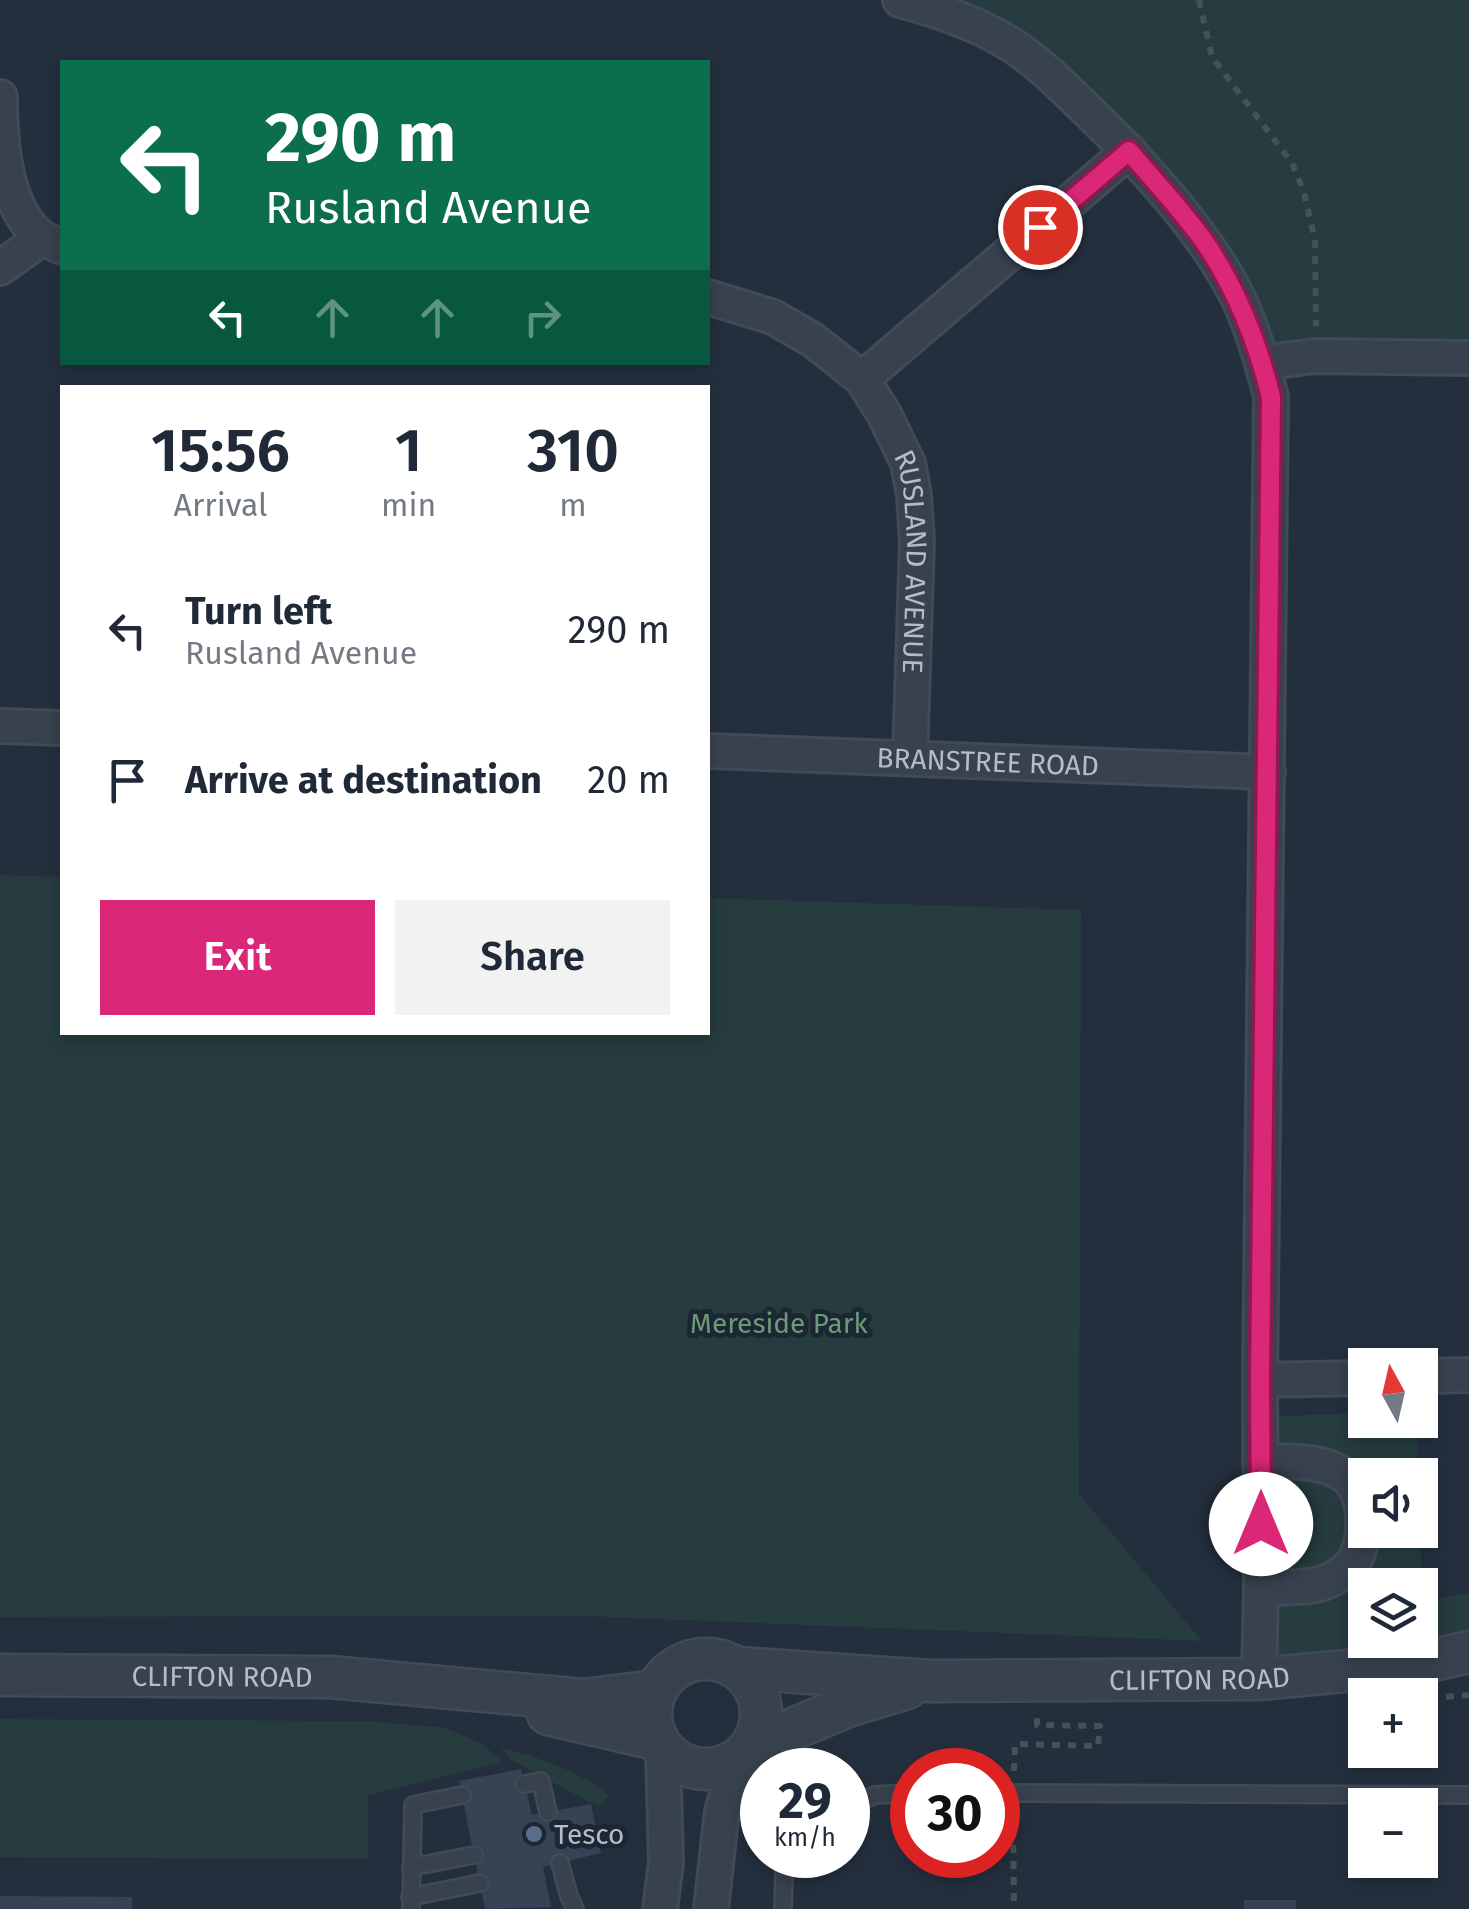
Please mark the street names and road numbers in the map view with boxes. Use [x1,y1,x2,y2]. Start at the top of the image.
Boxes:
street label: RUSLAND AVENUE [887,445,933,674]
street label: BRANSTREE ROAD [876,741,1100,783]
street label: CLIFTON ROAD [131,1660,313,1694]
street label: CLIFTON ROAD [1109,1660,1291,1697]

